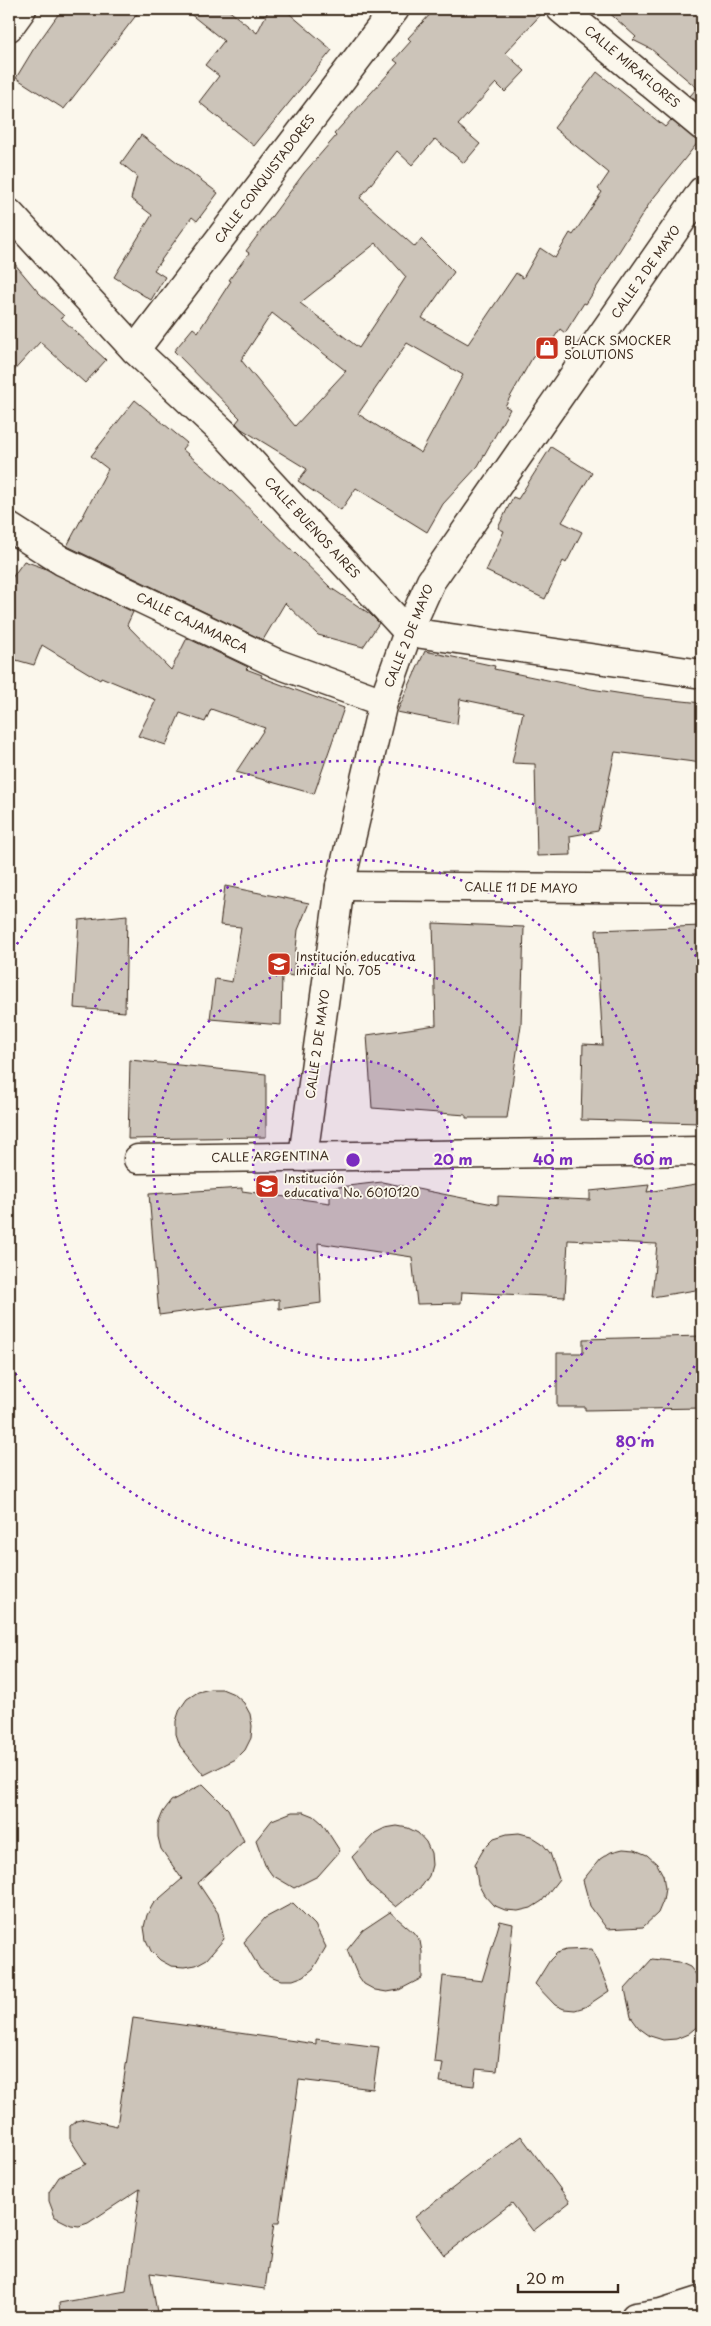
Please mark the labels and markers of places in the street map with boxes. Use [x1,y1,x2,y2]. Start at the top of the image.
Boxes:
place label: BLACK SMOCKER SOLUTIONS [564,331,672,363]
shop icon: BLACK SMOCKER SOLUTIONS [534,335,560,361]
place label: Institución educativa inicial No. 705 [296,947,416,979]
school or university icon: Institución educativa inicial No. 705 [266,951,292,977]
centre of rings [344,1151,362,1169]
place label: Institución educativa No. 6010120 [284,1169,419,1201]
school or university icon: Institución educativa No. 6010120 [254,1173,280,1199]

